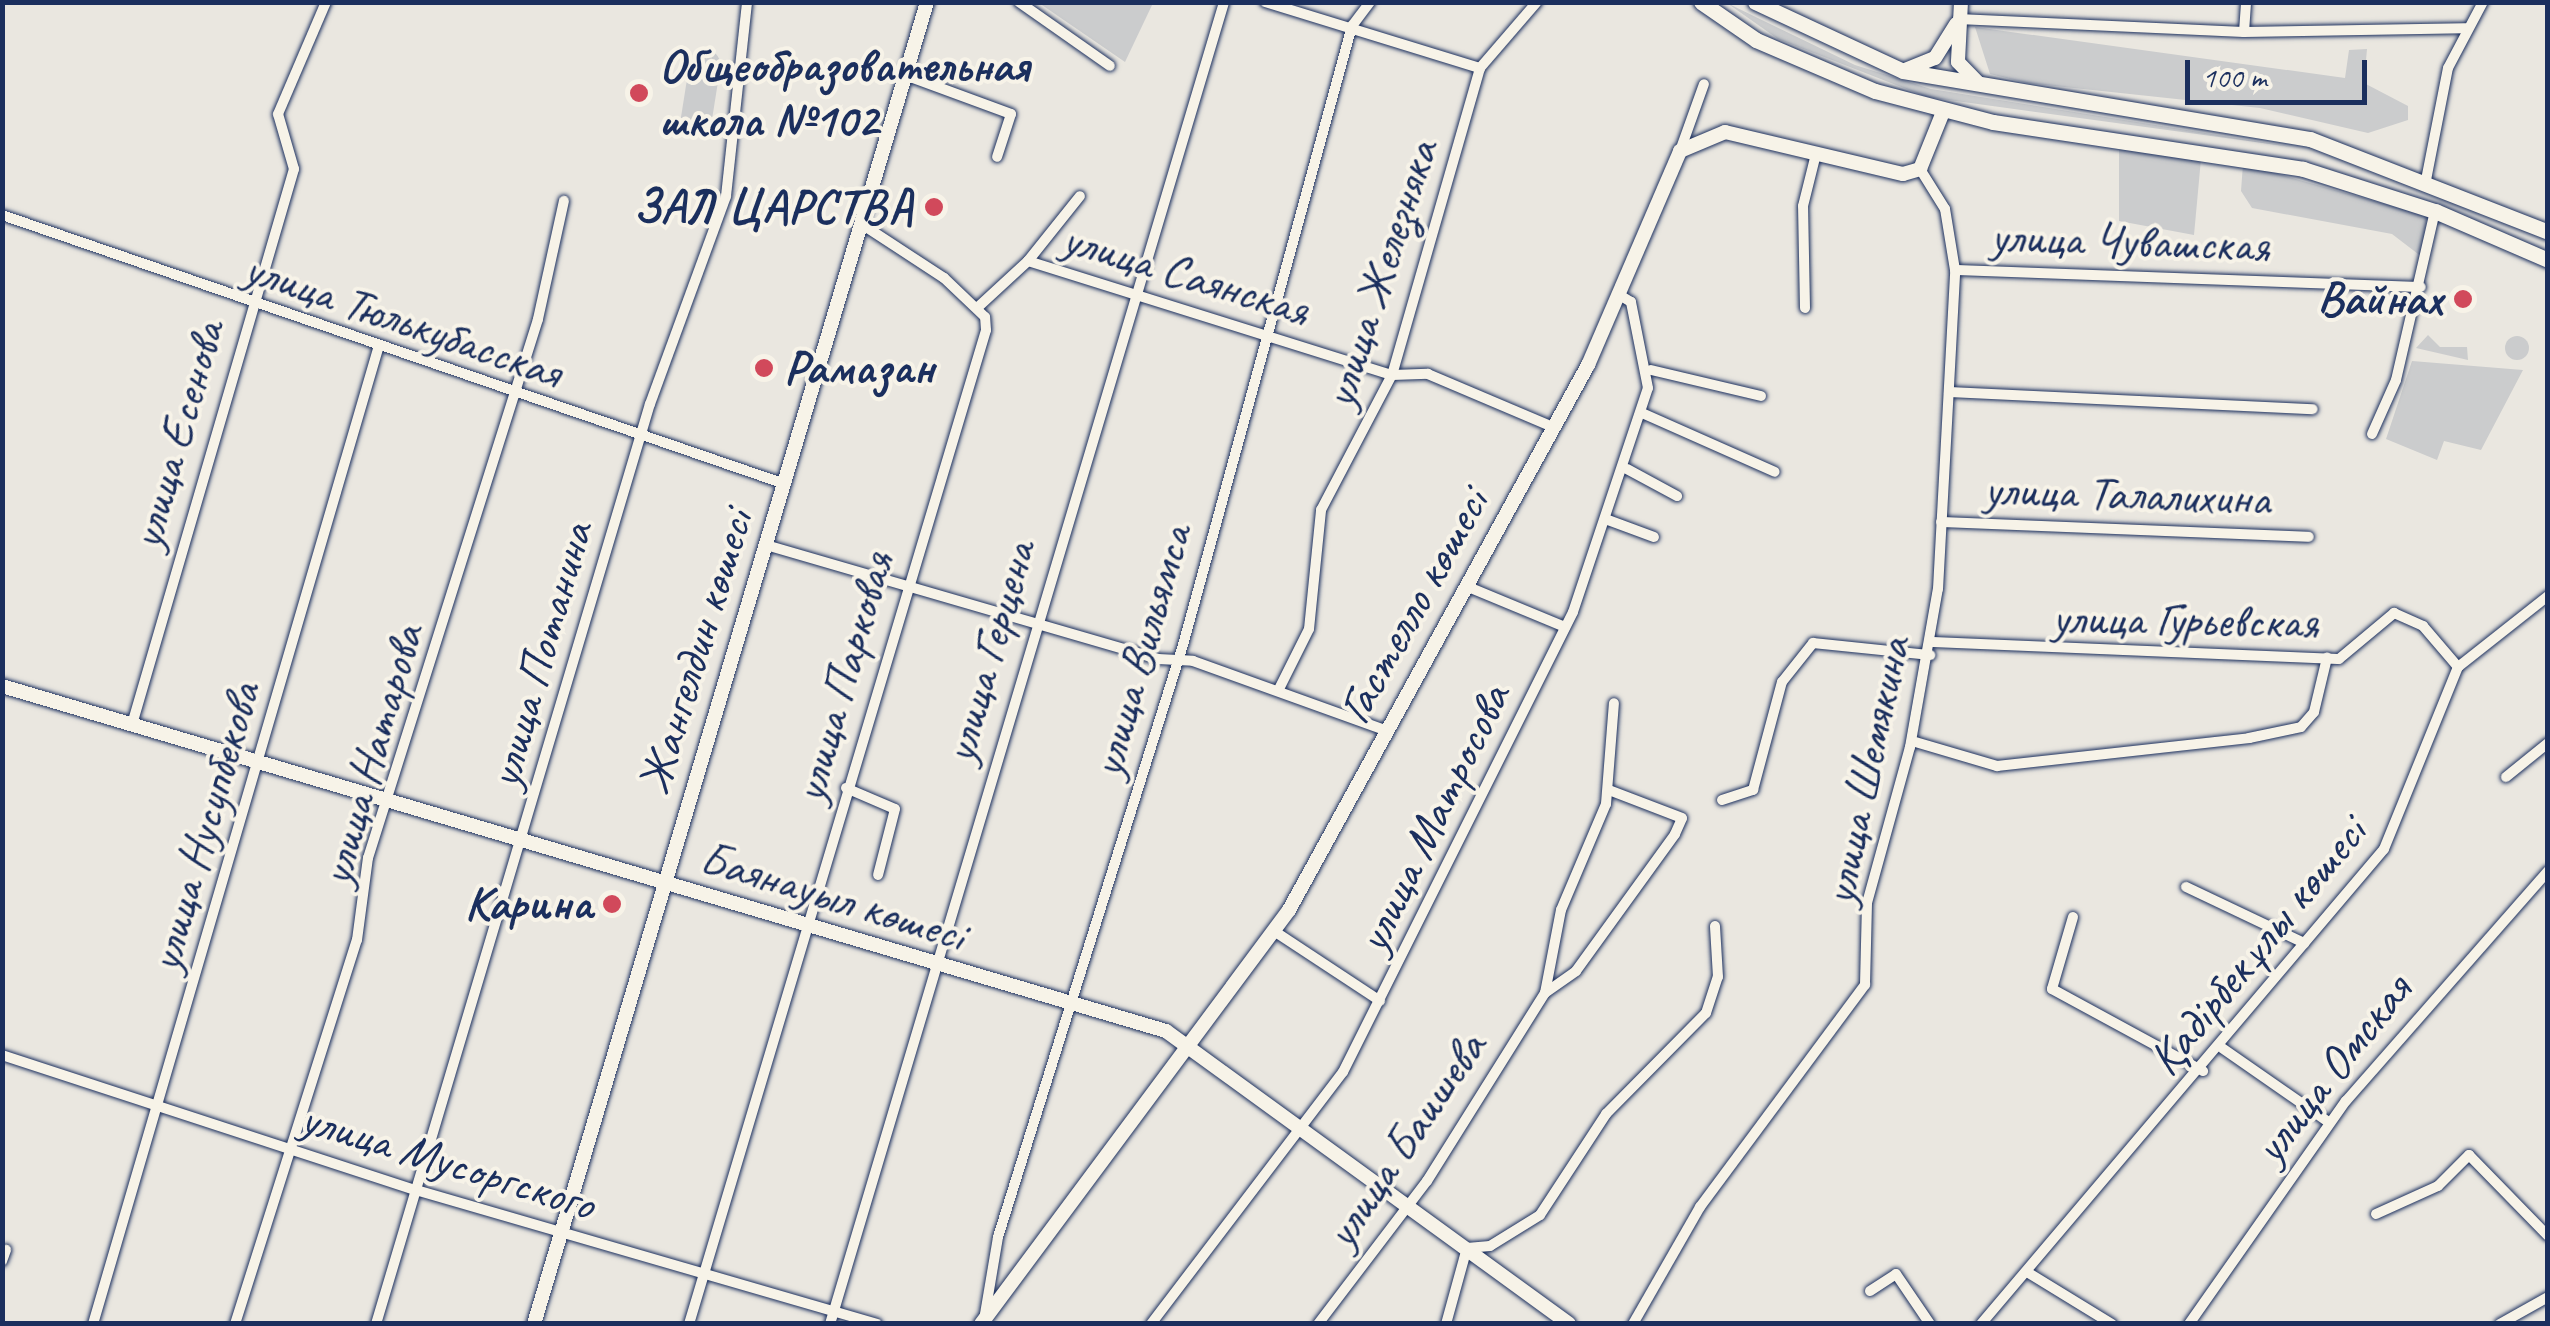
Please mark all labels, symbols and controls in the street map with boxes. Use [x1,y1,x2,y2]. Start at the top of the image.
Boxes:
place label: Общеобразовательная школа №102 [659,36,1029,149]
scale bar [2190,40,2372,102]
text: 100 m [2202,58,2267,96]
marker: Общеобразовательная школа №102 [628,82,650,104]
street label: улица Железняка [1309,131,1451,417]
place label: ЗАЛ ЦАРСТВА [638,178,914,236]
marker: ЗАЛ ЦАРСТВА [923,196,945,218]
street label: улица Чувашская [1990,207,2270,275]
street label: улица Саянская [1056,209,1316,339]
street label: улица Тюлькубасская [237,239,569,401]
place label: Вайнах [2317,270,2443,328]
marker: Вайнах [2452,288,2474,310]
street label: улица Есенова [117,315,237,555]
place label: Рамазан [784,339,935,397]
marker: Рамазан [753,357,775,379]
street label: улица Талалихина [1984,460,2270,528]
street label: Гастелло көшесі [1325,479,1501,733]
street label: Жангелдин көшесі [624,503,766,801]
street label: улица Потанина [475,517,605,793]
street label: улица Вильямса [1078,521,1204,781]
street label: улица Герцена [930,535,1048,769]
street label: улица Парковая [780,545,906,809]
street label: улица Гурьевская [2053,589,2317,651]
street label: улица Натарова [307,619,435,891]
street label: улица Шемякина [1810,632,1922,910]
street label: улица Матросова [1344,675,1522,961]
street label: улица Нусупбекова [135,676,273,978]
street label: Қадірбекұлы көшесі [2135,805,2379,1087]
street label: Баянауыл көшесі [693,828,973,964]
place label: Карина [465,875,592,933]
marker: Карина [601,893,623,915]
street label: улица Омская [2241,963,2423,1175]
street label: улица Баишева [1311,1021,1499,1259]
street label: улица Мусоргского [296,1090,600,1232]

